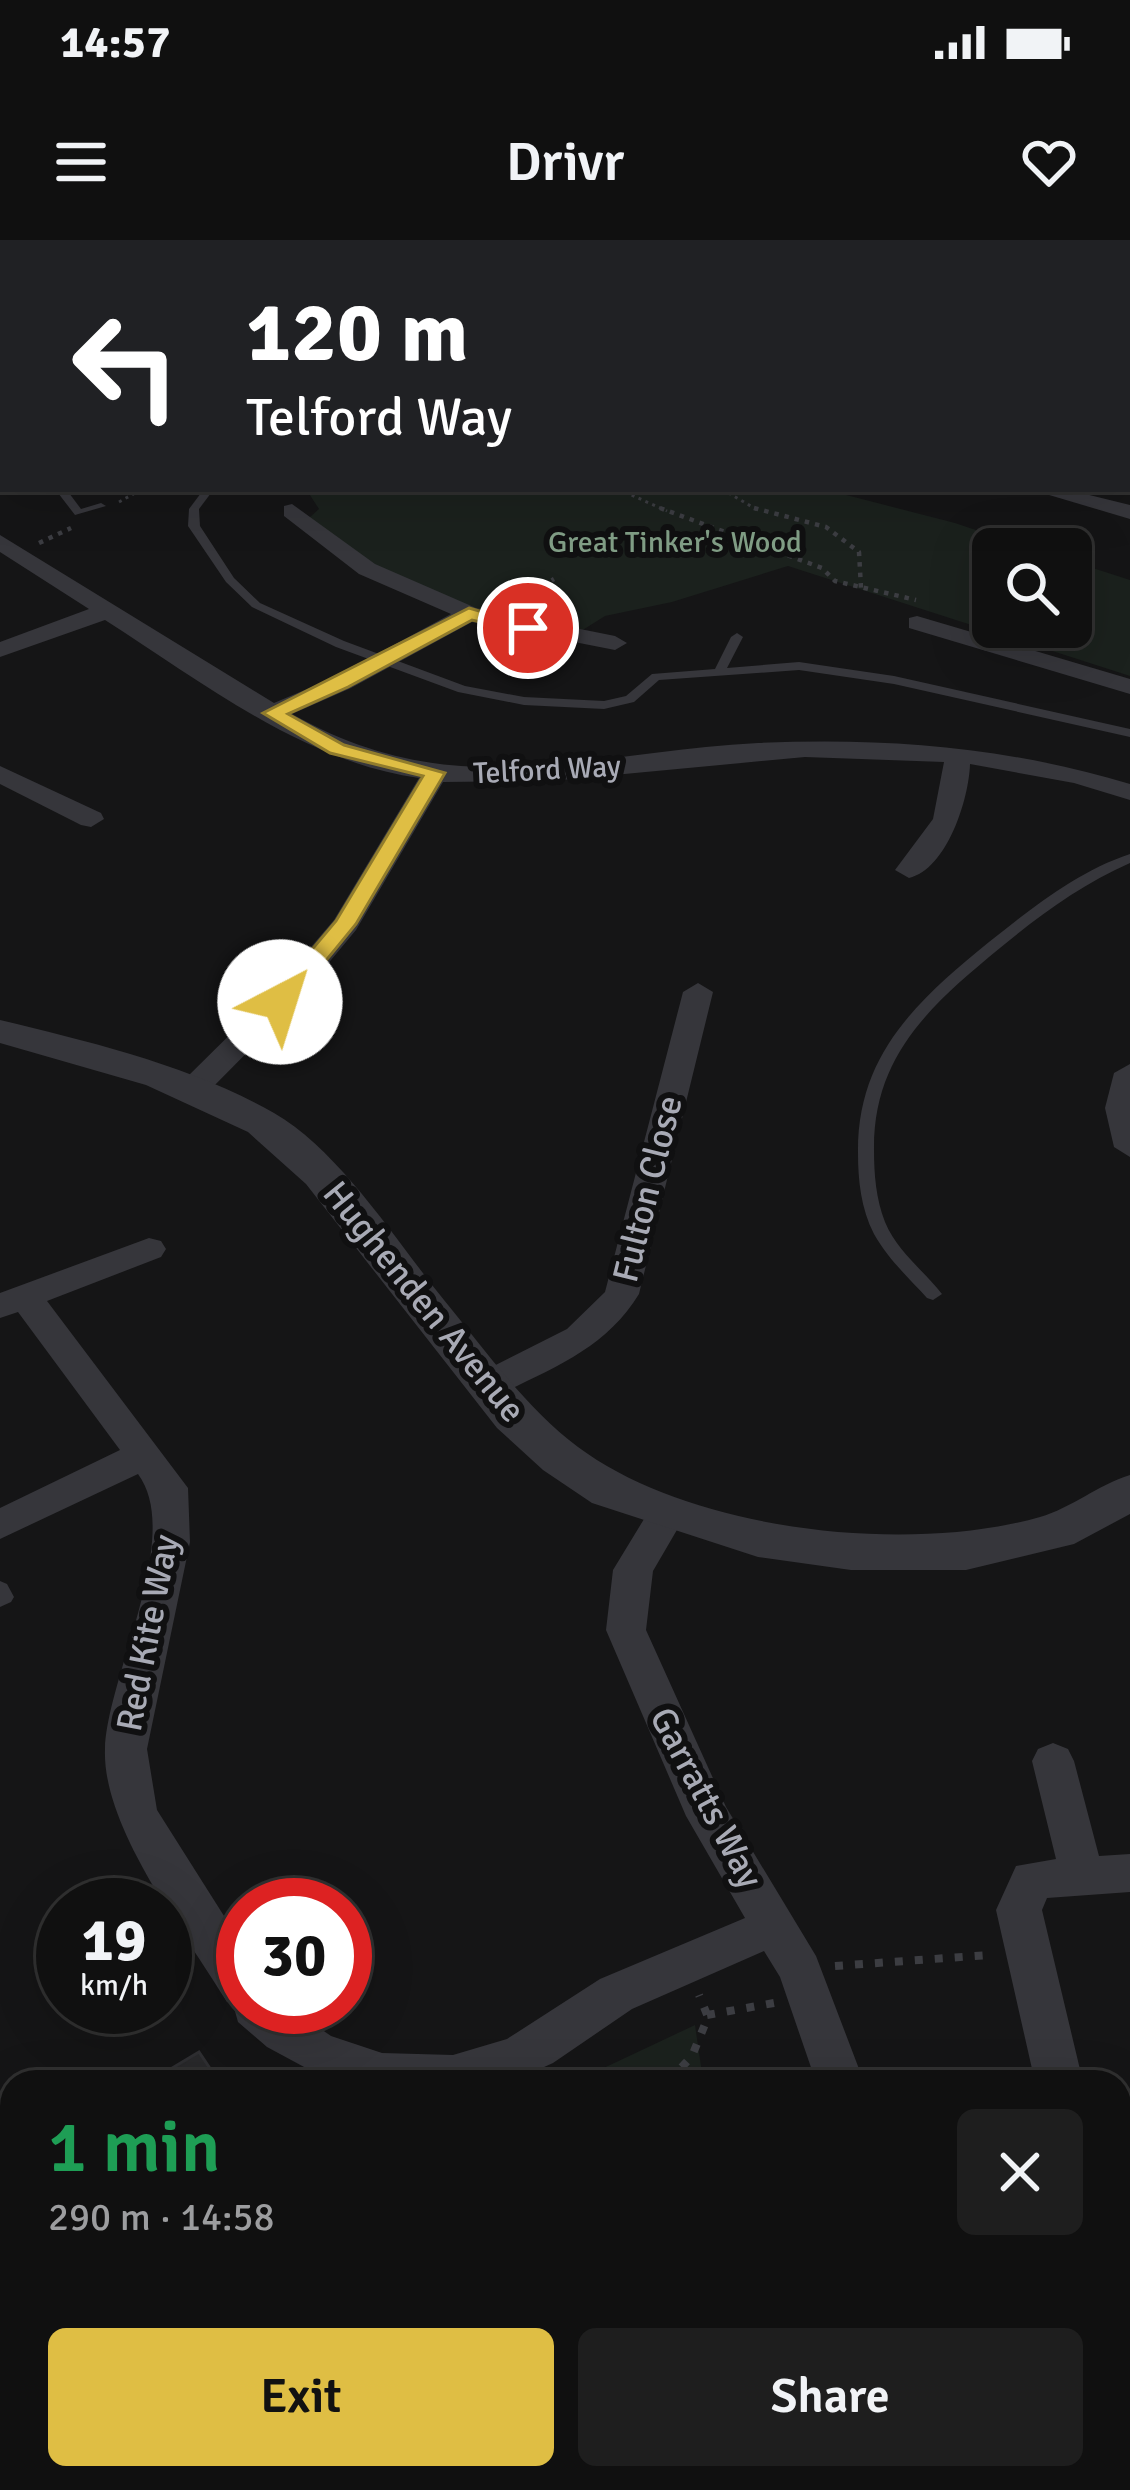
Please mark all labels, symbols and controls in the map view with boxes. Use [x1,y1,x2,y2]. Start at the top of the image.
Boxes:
text: 14:57 [60,15,170,70]
icon: menu [48,129,114,195]
text: Drivr [506,129,624,196]
icon: heart [1016,129,1082,195]
text: 120 m [246,281,468,385]
icon: left [48,288,204,444]
text: Telford Way [246,384,512,451]
park label: Great Tinker's Wood [548,524,802,561]
map controls [972,528,1092,648]
button: search [972,528,1092,648]
pin [477,577,579,679]
icon: arrive [495,595,561,661]
street label: Telford Way [472,748,622,792]
position arrow [217,939,343,1065]
street label: Fulton Close [603,1091,693,1287]
street label: Hughenden Avenue [313,1172,535,1432]
street label: Red Kite Way [107,1531,189,1735]
street label: Garratts Way [640,1700,772,1896]
speed limit sign: 30 [216,1878,372,2034]
text: 19 [82,1904,146,1978]
text: km/h [80,1967,148,2004]
text: 1 min [48,2103,220,2192]
button: close [957,2109,1083,2235]
text: 290 m · 14:58 [48,2193,275,2241]
button: Exit [48,2328,554,2466]
button: Share [578,2328,1083,2466]

